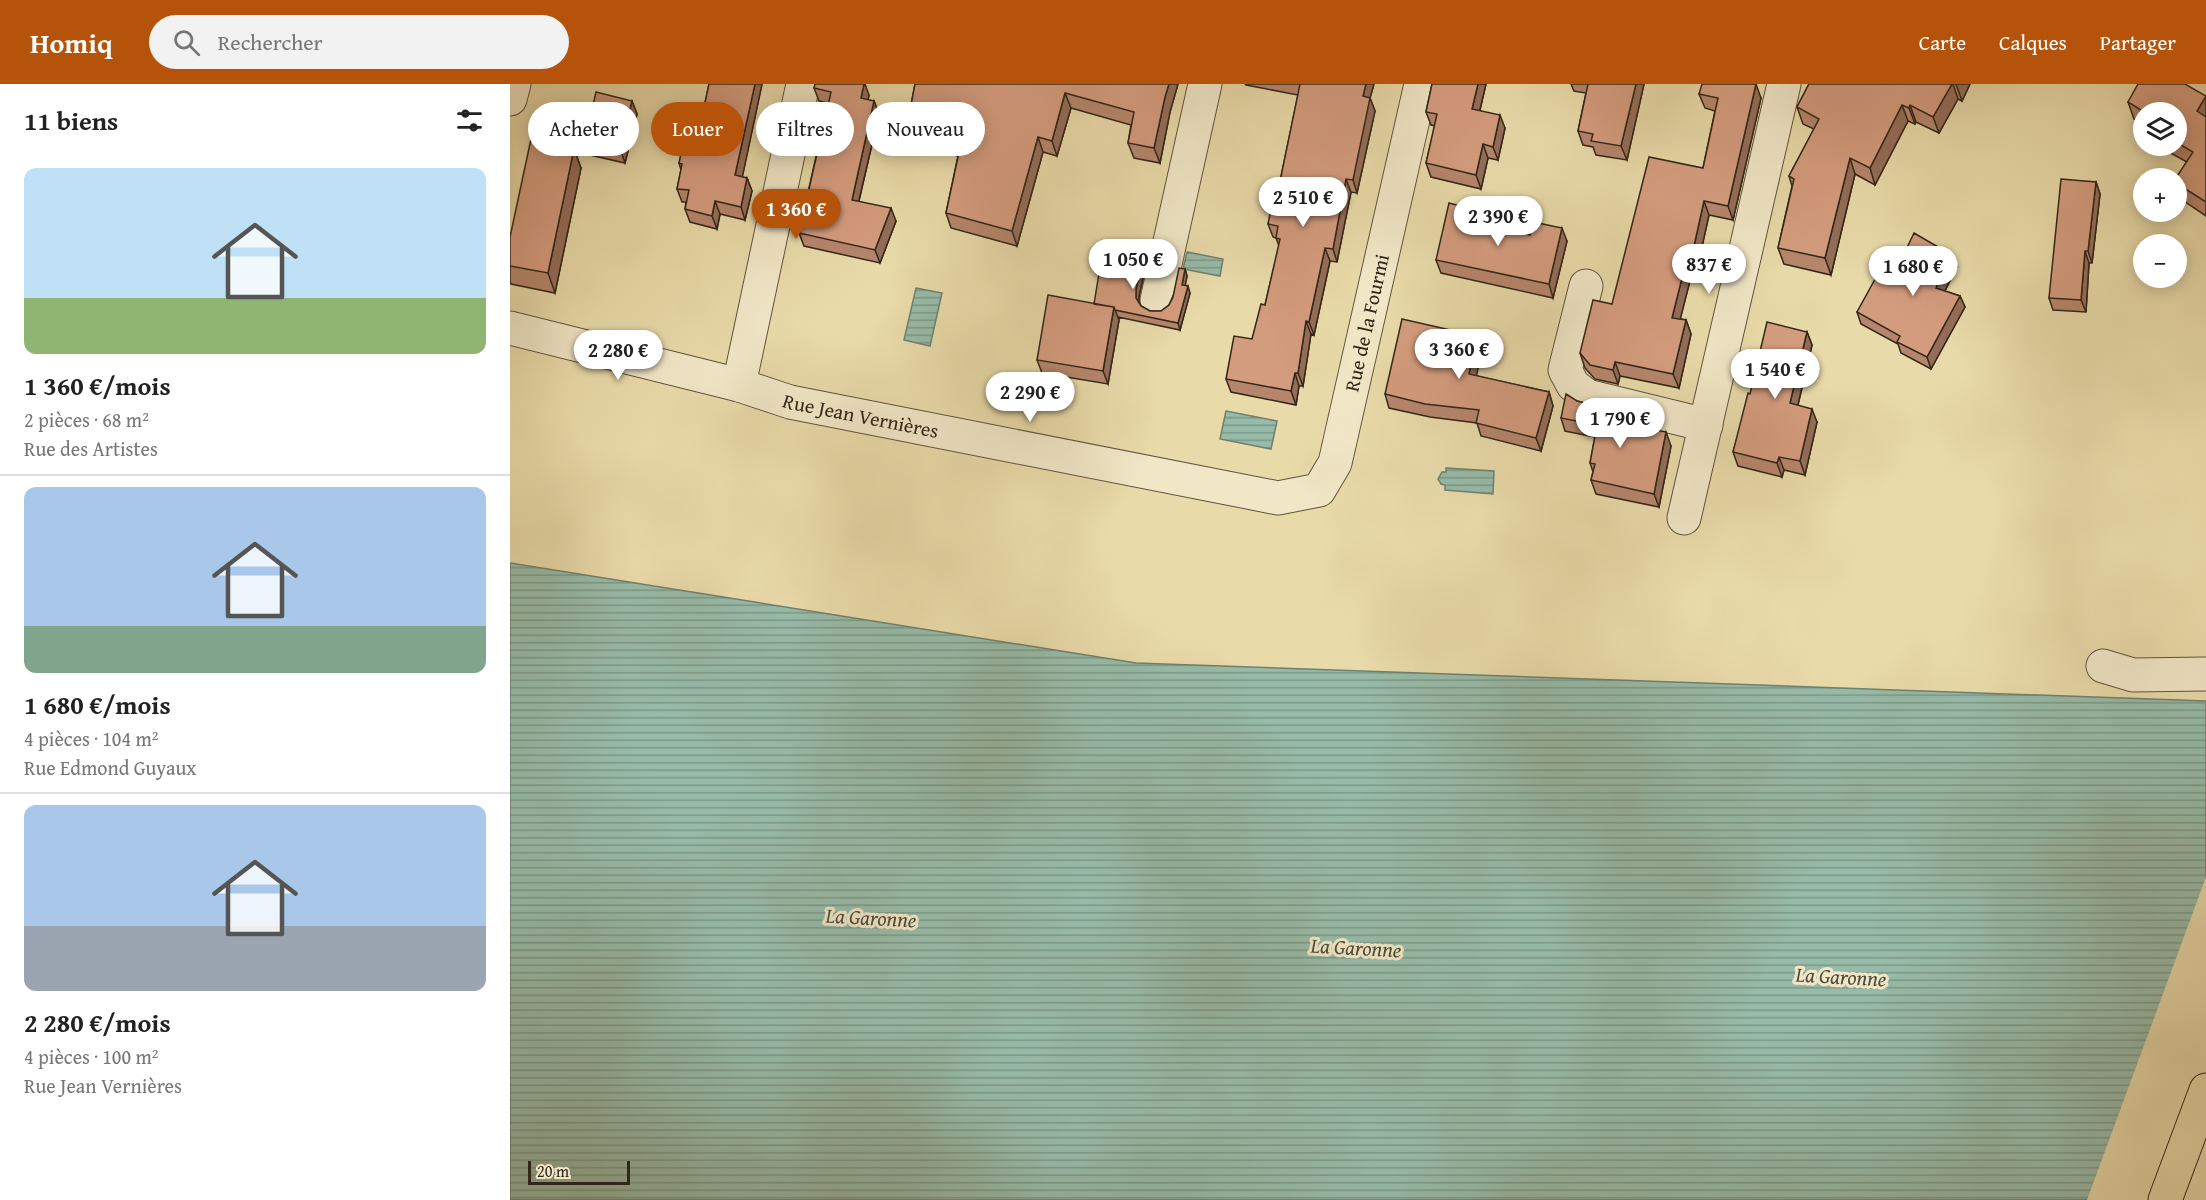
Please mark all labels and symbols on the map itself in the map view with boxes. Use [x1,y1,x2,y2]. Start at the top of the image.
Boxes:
pin: 2 510 € [1248,177,1358,228]
pin: 1 360 € [741,189,851,240]
pin: 2 390 € [1443,196,1553,247]
pin: 1 050 € [1078,239,1188,290]
pin: 837 € [1667,244,1751,295]
pin: 1 680 € [1858,246,1968,297]
street label: Rue de la Fourmi [1337,251,1396,394]
pin: 3 360 € [1404,329,1514,380]
pin: 2 280 € [563,330,673,381]
pin: 1 540 € [1720,349,1830,400]
pin: 2 290 € [975,372,1085,423]
street label: Rue Jean Vernières [779,386,941,445]
pin: 1 790 € [1565,398,1675,449]
water label: La Garonne [824,900,917,935]
water label: La Garonne [1309,930,1402,965]
water label: La Garonne [1794,959,1887,994]
scale bar [528,1158,630,1186]

